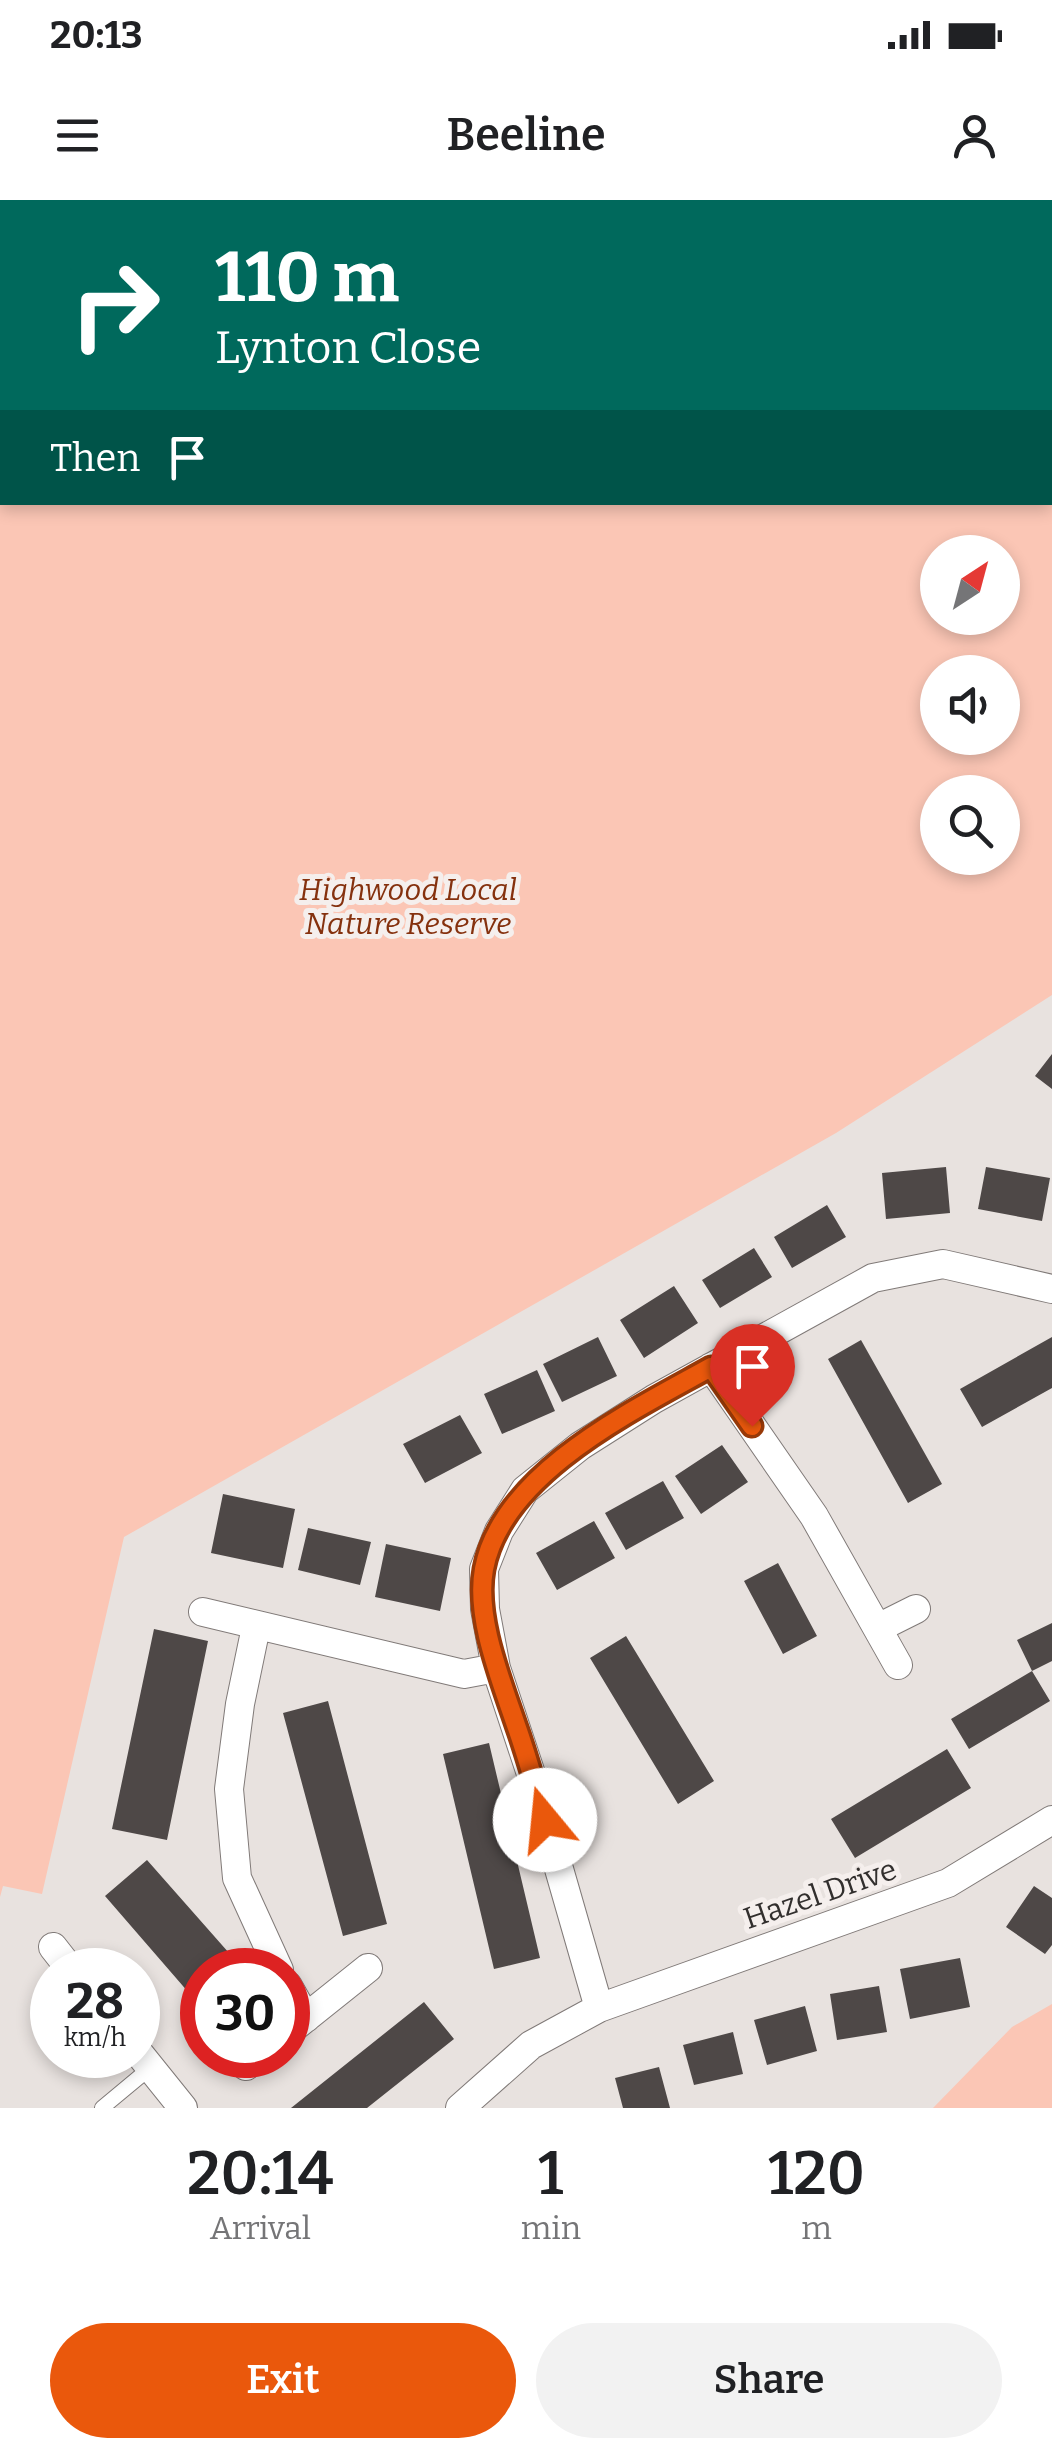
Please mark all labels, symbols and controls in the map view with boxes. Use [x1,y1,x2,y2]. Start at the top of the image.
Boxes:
text: 20:13 [50,12,143,58]
icon: menu [50,108,105,163]
text: Beeline [446,108,606,162]
icon: person [947,108,1002,163]
text: 110 m [215,236,399,320]
icon: right [50,240,180,370]
text: Lynton Close [215,321,481,375]
icon: arrive [160,430,215,485]
text: Then [50,435,140,481]
north arrow [920,535,1020,635]
map controls [920,535,1020,875]
button: sound [920,655,1020,755]
button: search [920,775,1020,875]
park label: Highwood Local Nature Reserve [299,872,517,942]
pin [710,1324,795,1427]
icon: arrive [725,1339,780,1394]
position arrow [493,1768,597,1872]
street label: Hazel Drive [739,1851,901,1937]
speed limit sign: 30 [180,1948,310,2078]
text: 28 [66,1971,124,2031]
text: km/h [64,2023,126,2053]
text: 20:14 [187,2138,334,2210]
text: 1 [538,2138,564,2210]
text: 120 [768,2138,865,2210]
text: Arrival [210,2209,311,2247]
text: min [521,2209,581,2247]
text: m [801,2209,832,2247]
button: Exit [50,2323,516,2438]
button: Share [536,2323,1002,2438]

